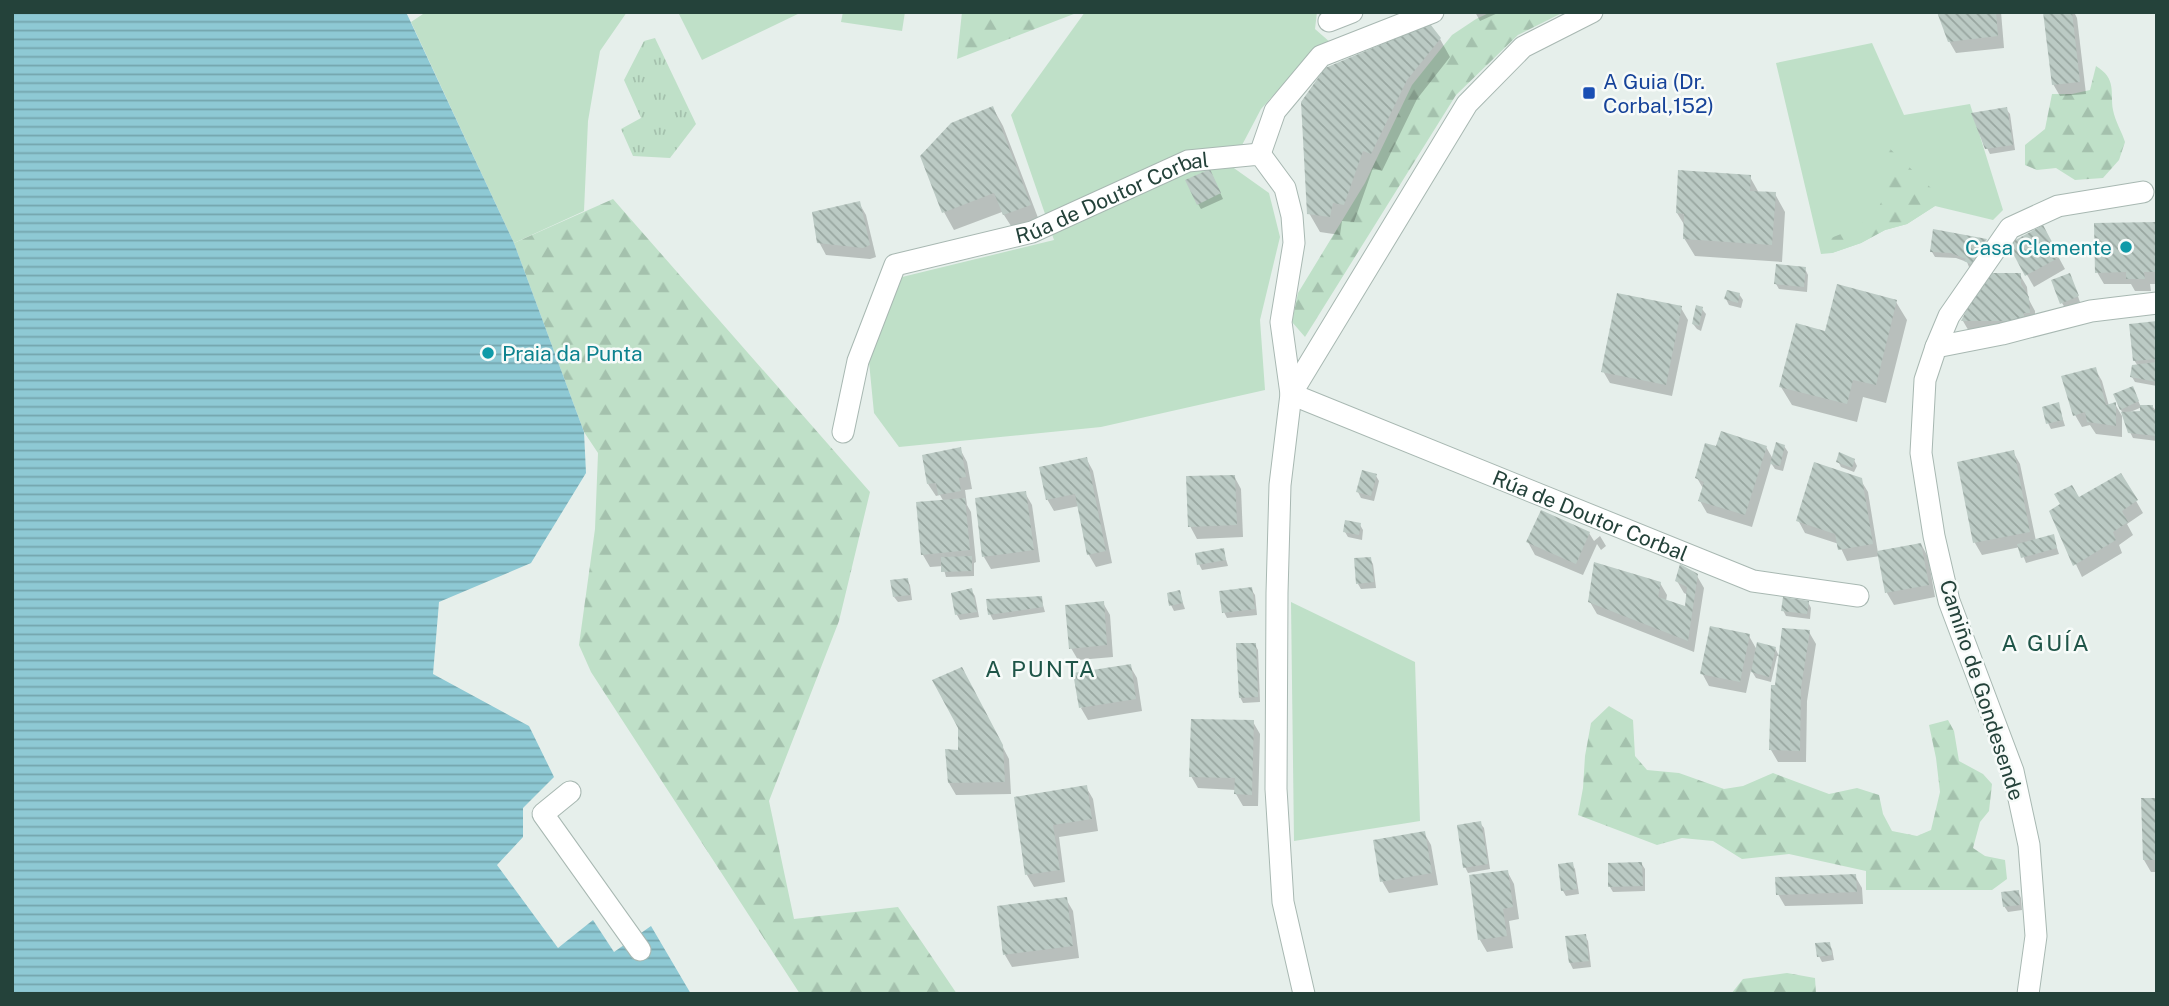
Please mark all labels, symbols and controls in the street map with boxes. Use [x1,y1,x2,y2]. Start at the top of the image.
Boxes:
place label: A Guia (Dr. Corbal,152) [1603,69,1714,118]
marker: A Guia (Dr. Corbal,152) [1581,85,1597,101]
street label: Rúa de Doutor Corbal [1013,147,1210,248]
place label: Casa Clemente [1965,235,2112,260]
marker: Casa Clemente [2118,239,2134,255]
place label: Praia da Punta [502,341,643,366]
marker: Praia da Punta [480,345,496,361]
street label: Rúa de Doutor Corbal [1489,464,1692,566]
street label: Camiño de Gondesende [1935,577,2029,803]
district label: A GUÍA [2001,629,2091,656]
district label: A PUNTA [985,655,1097,682]

